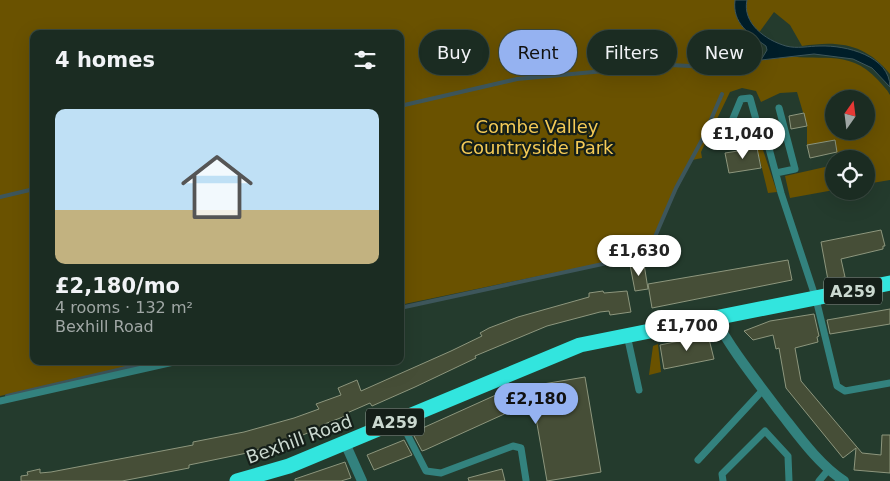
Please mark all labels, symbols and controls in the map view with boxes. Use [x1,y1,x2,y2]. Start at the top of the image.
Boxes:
chip: Buy [419,30,489,75]
chip: Rent [499,30,577,75]
chip: Filters [587,30,677,75]
chip: New [687,30,762,75]
icon: filters [351,46,379,74]
text: 4 homes [55,48,155,72]
north arrow [825,90,875,140]
map controls [825,90,875,200]
park label: Combe Valley Countryside Park [460,116,614,158]
pin: £1,040 [702,118,784,160]
text: £1,040 [712,124,774,143]
icon: home [172,142,262,232]
button: locate [825,150,875,200]
pin: £1,630 [598,234,680,277]
text: £1,630 [608,241,670,260]
text: £2,180/mo [55,274,180,298]
road number: A259 [824,278,882,304]
text: 4 rooms · 132 m² [55,298,193,317]
pin: £1,700 [646,310,728,352]
text: £1,700 [656,316,718,335]
text: Bexhill Road [55,317,154,336]
pin: £2,180 [495,382,577,425]
text: £2,180 [505,389,567,408]
road number: A259 [366,408,424,436]
street label: Bexhill Road [243,410,355,468]

